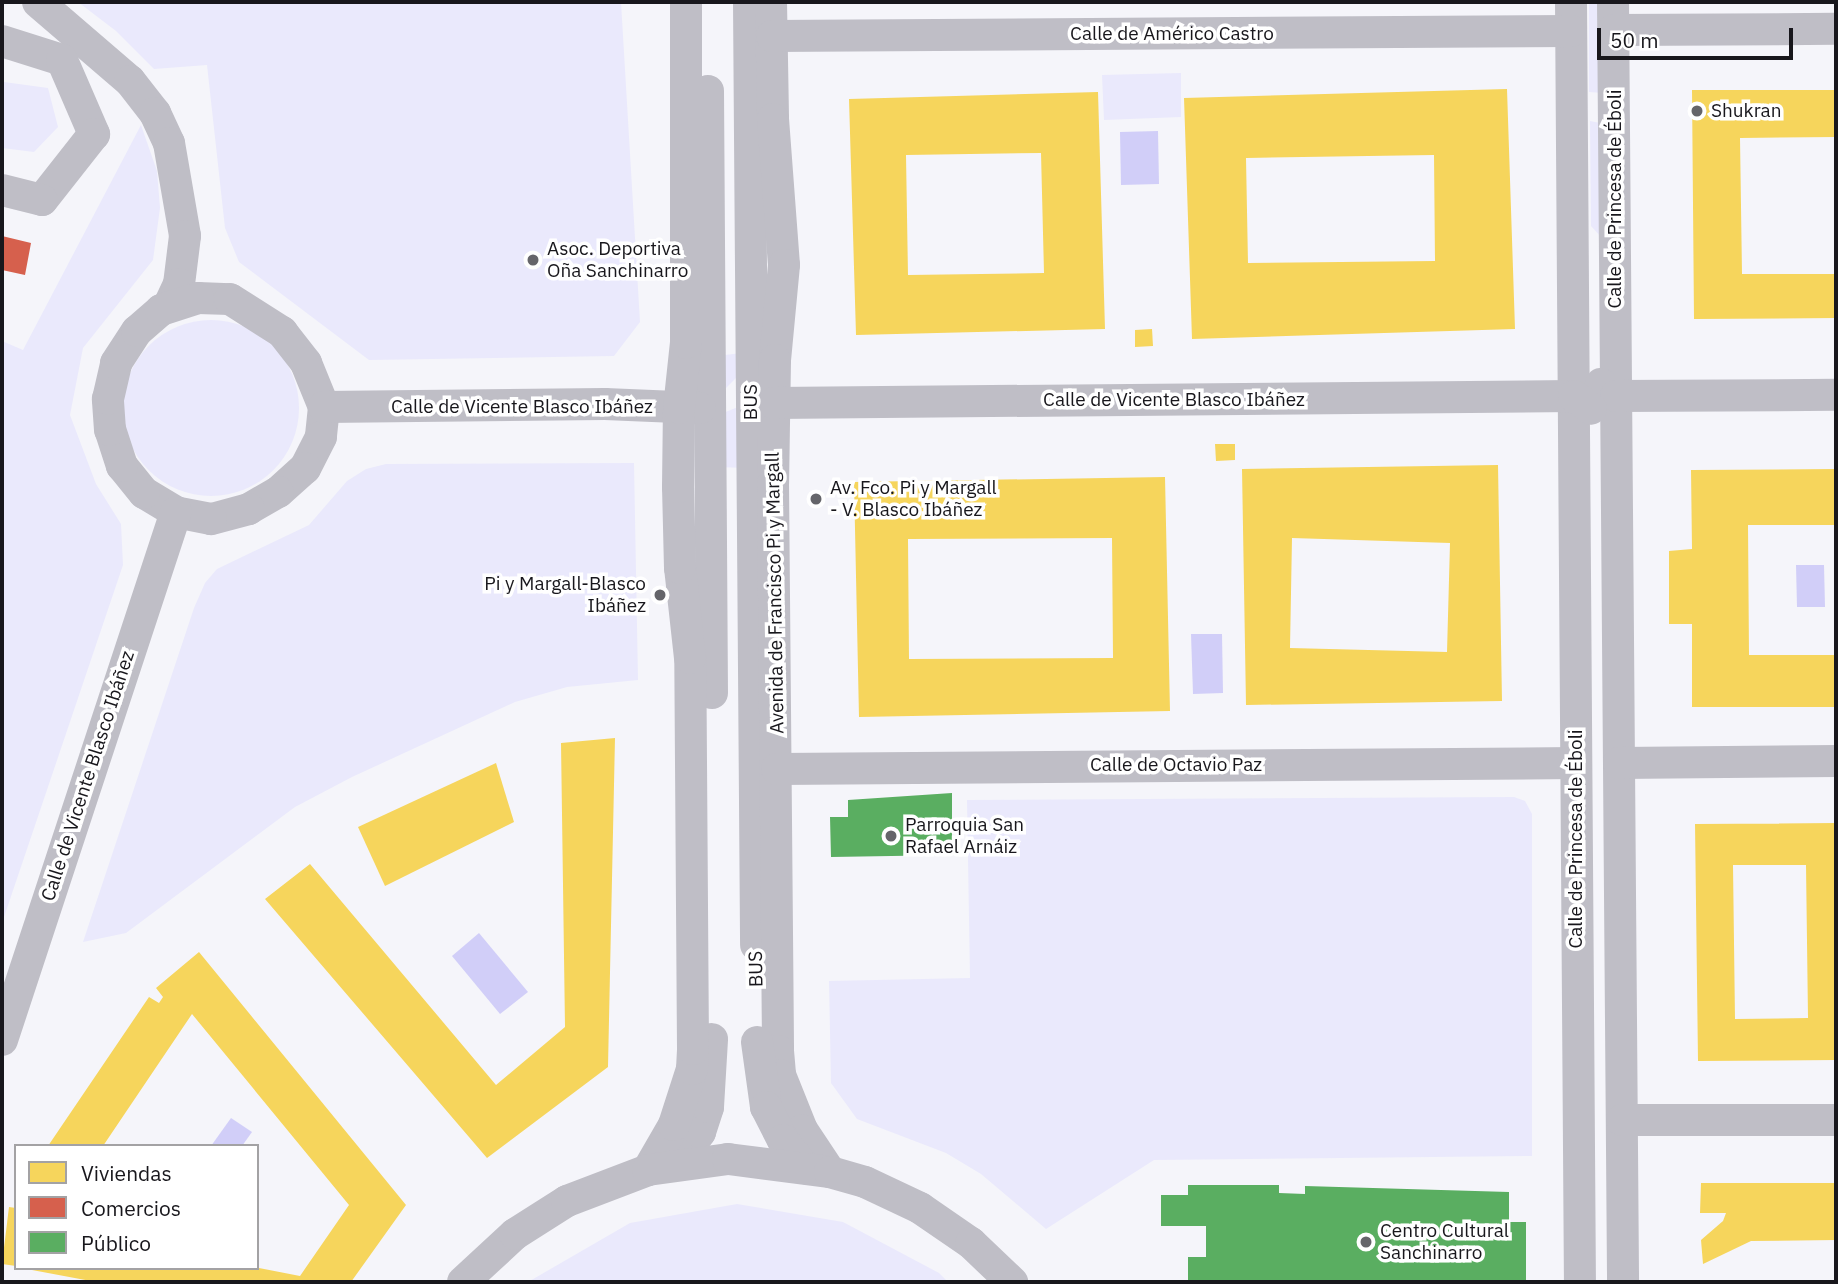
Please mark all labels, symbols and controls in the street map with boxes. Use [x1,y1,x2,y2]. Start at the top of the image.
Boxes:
scale bar [1600,14,1796,58]
street label: Calle de Américo Castro [1070,23,1274,45]
text: 50 m [1610,26,1659,54]
street label: Calle de Princesa de Éboli [1604,89,1626,309]
place label: Shukran [1711,100,1781,122]
marker: Shukran [1689,103,1705,119]
place label: Asoc. Deportiva Oña Sanchinarro [547,238,688,282]
marker: Asoc. Deportiva Oña Sanchinarro [525,252,541,268]
street label: BUS [740,384,762,420]
street label: Calle de Vicente Blasco Ibáñez [1043,389,1305,411]
street label: Calle de Vicente Blasco Ibáñez [391,396,653,418]
street label: Avenida de Francisco Pi y Margall [761,452,789,734]
place label: Av. Fco. Pi y Margall - V. Blasco Ibáñez [830,477,997,521]
marker: Av. Fco. Pi y Margall - V. Blasco Ibáñez [808,491,824,507]
place label: Pi y Margall-Blasco Ibáñez [484,573,646,617]
marker: Pi y Margall-Blasco Ibáñez [652,587,668,603]
street label: Calle de Vicente Blasco Ibáñez [37,648,139,904]
street label: Calle de Princesa de Éboli [1565,729,1587,949]
street label: Calle de Octavio Paz [1090,754,1262,776]
place label: Parroquia San Rafael Arnáiz [905,814,1024,858]
marker: Parroquia San Rafael Arnáiz [883,828,899,844]
street label: BUS [744,951,768,987]
legend [14,1144,259,1270]
text: Viviendas [81,1159,172,1187]
text: Comercios [81,1194,181,1222]
place label: Centro Cultural Sanchinarro [1380,1220,1509,1264]
text: Público [81,1229,151,1257]
marker: Centro Cultural Sanchinarro [1358,1234,1374,1250]

